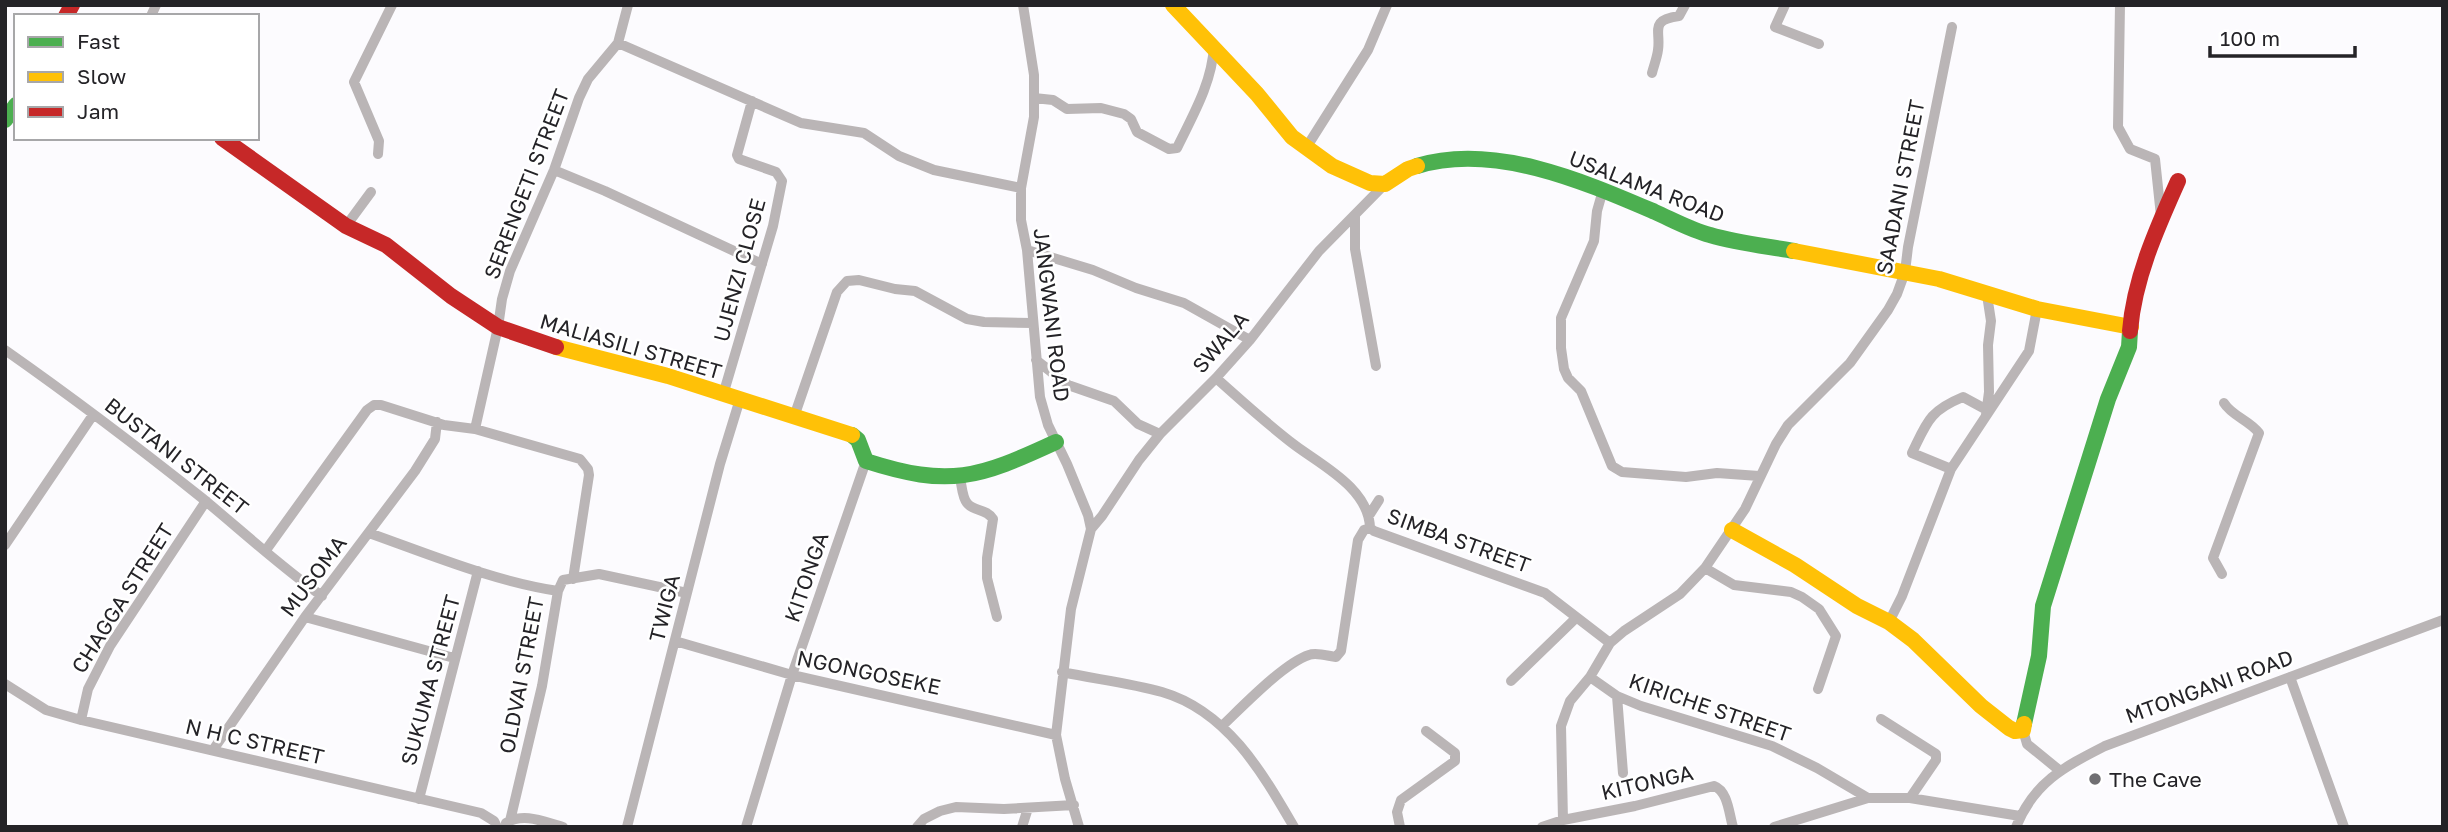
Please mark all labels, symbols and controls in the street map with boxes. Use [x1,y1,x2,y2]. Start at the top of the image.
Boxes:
legend [14,14,259,140]
scale bar [2210,14,2355,58]
text: 100 m [2220,25,2280,51]
text: Fast [77,28,120,54]
text: Slow [77,63,126,89]
street label: SERENGETI STREET [478,85,574,283]
street label: SAADANI STREET [1870,97,1930,277]
text: Jam [77,98,119,124]
street label: USALAMA ROAD [1565,144,1729,228]
street label: UJENZI CLOSE [707,195,771,345]
street label: JANGWANI ROAD [1028,227,1076,403]
street label: SWALA [1186,306,1254,378]
street label: MALIASILI STREET [537,308,725,384]
street label: BUSTANI STREET [100,392,254,520]
street label: SIMBA STREET [1384,502,1534,578]
street label: CHAGGA STREET [65,518,179,678]
street label: KITONGA [778,528,834,626]
street label: MUSOMA [274,530,352,622]
street label: TWIGA [643,571,685,645]
street label: SUKUMA STREET [395,592,465,768]
street label: OLDVAI STREET [493,594,549,756]
street label: NGONGOSEKE [795,644,943,700]
street label: MTONGANI ROAD [2122,644,2296,728]
street label: KIRICHE STREET [1626,667,1794,747]
street label: N H C STREET [183,712,327,770]
street label: KITONGA [1598,759,1696,805]
place label: The Cave [2109,766,2202,792]
marker: The Cave [2087,771,2103,787]

